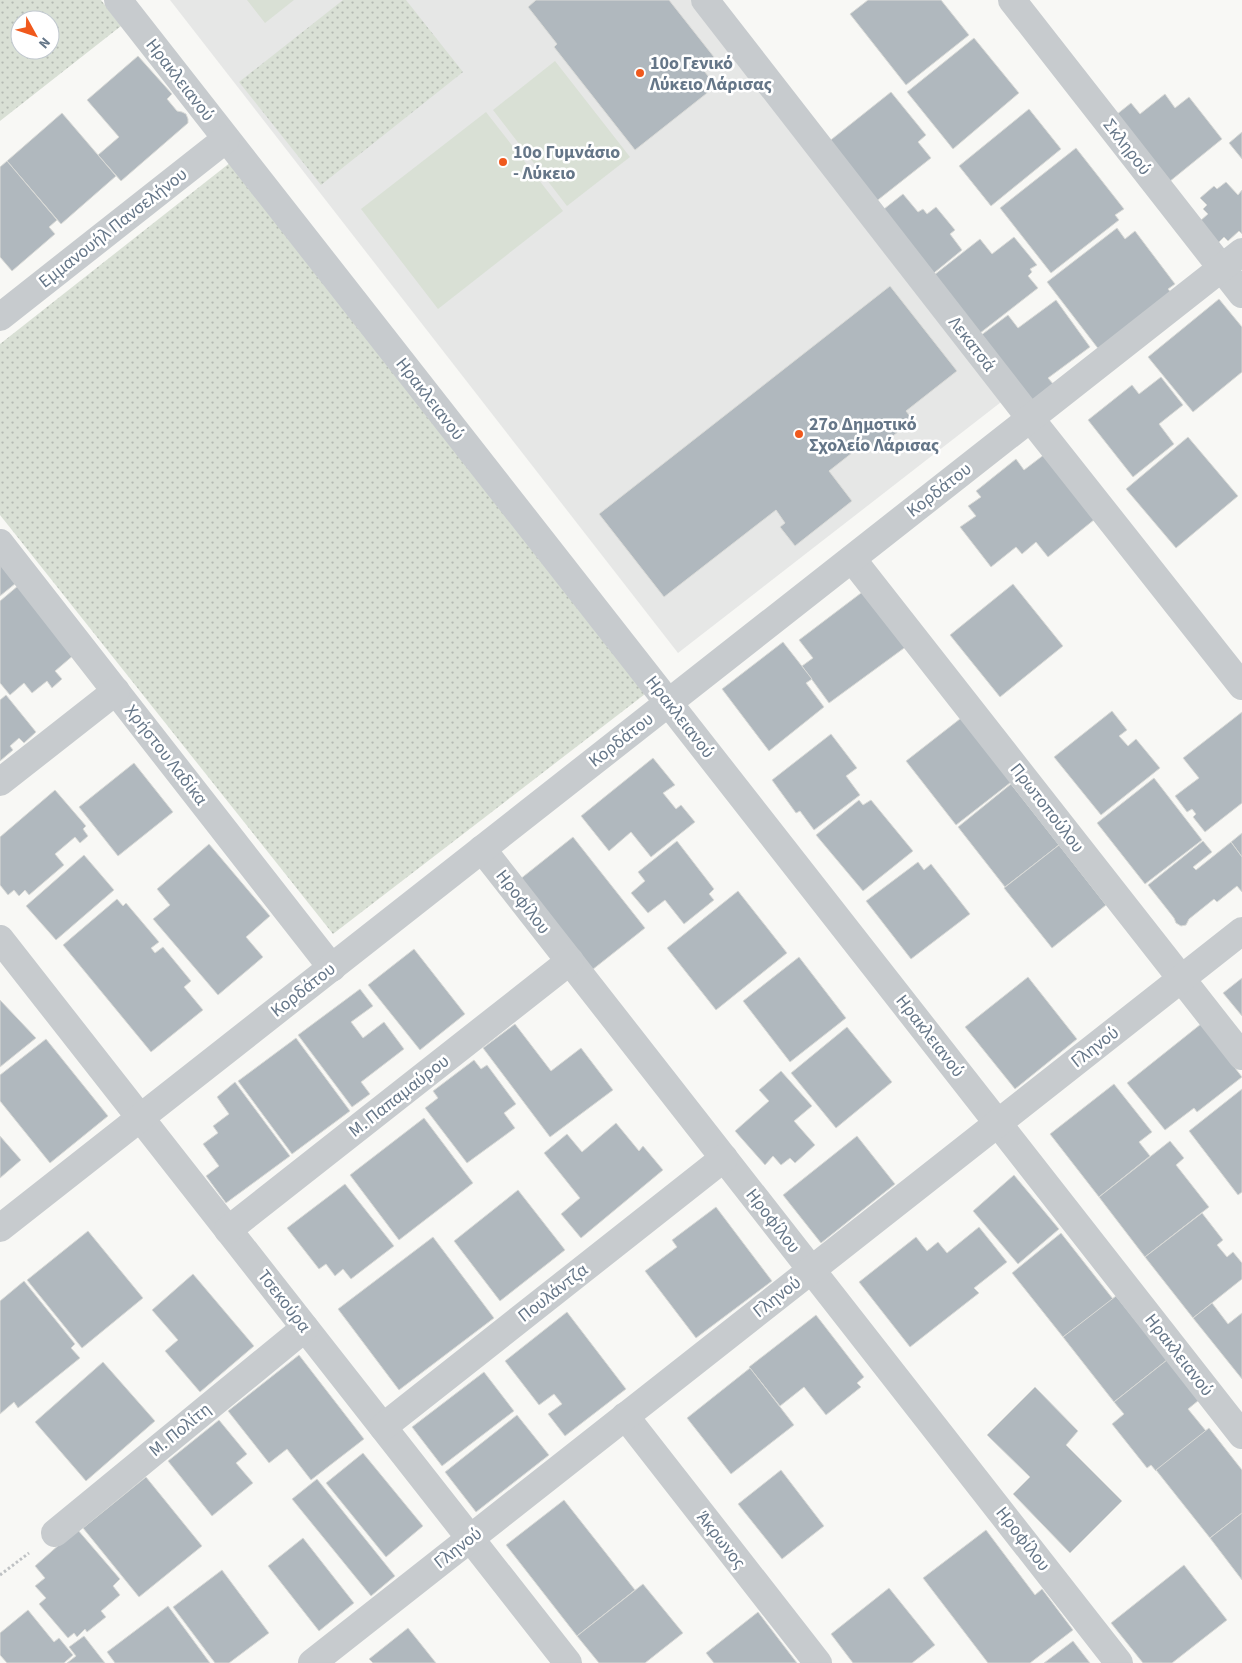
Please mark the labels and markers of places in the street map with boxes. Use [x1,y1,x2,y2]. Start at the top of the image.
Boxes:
place label: 10ο Γενικό Λύκειο Λάρισας [649,51,772,97]
marker: 10ο Γενικό Λύκειο Λάρισας [634,67,646,79]
place label: 10ο Γυμνάσιο - Λύκειο [513,140,620,186]
marker: 10ο Γυμνάσιο - Λύκειο [497,156,509,168]
place label: 27ο Δημοτικό Σχολείο Λάρισας [809,412,939,458]
marker: 27ο Δημοτικό Σχολείο Λάρισας [793,428,805,440]

